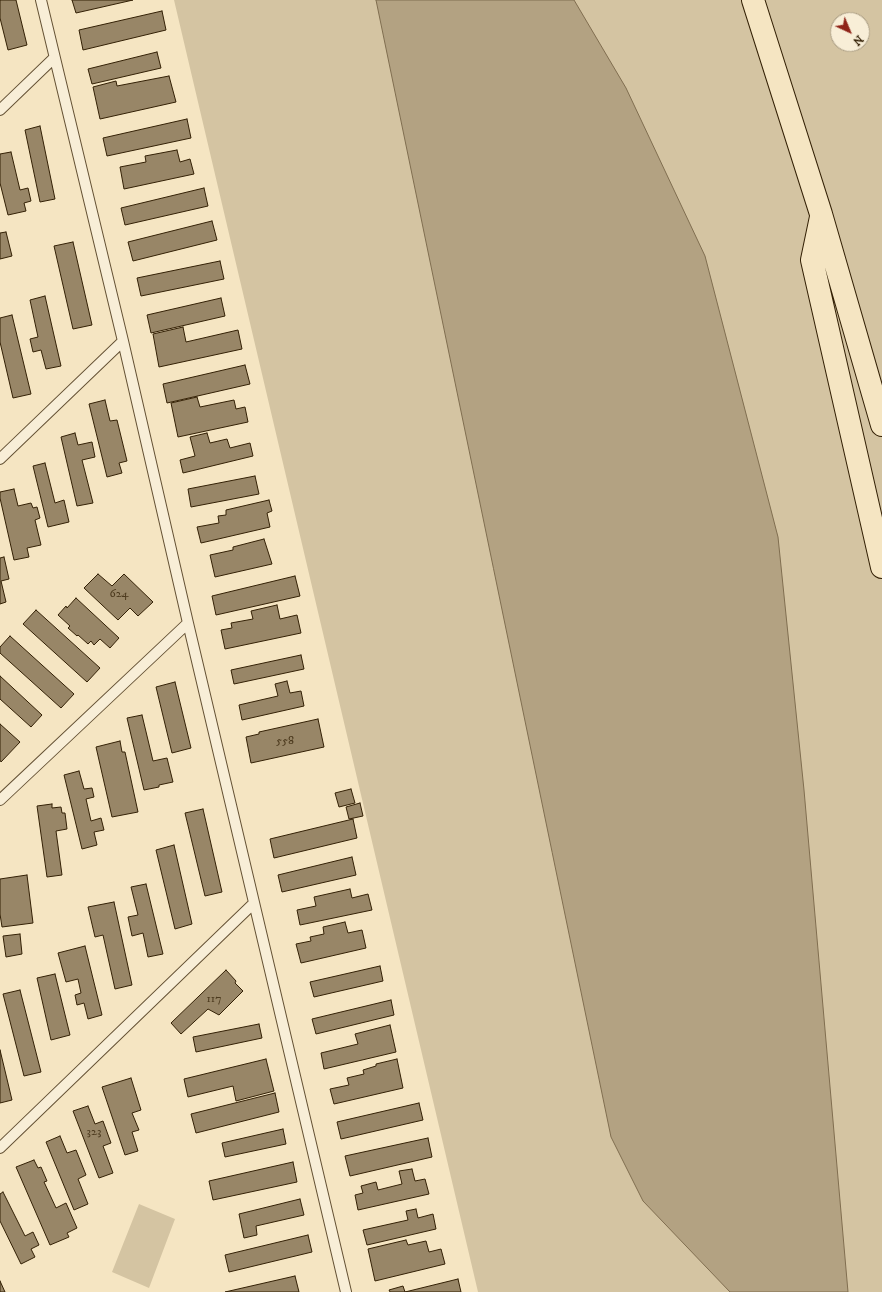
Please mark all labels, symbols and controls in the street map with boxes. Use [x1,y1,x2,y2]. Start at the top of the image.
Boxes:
north arrow [830,12,870,52]
text: N [850,32,866,48]
house number: 624 [109,588,129,602]
house number: 558 [276,735,294,749]
house number: 117 [206,993,222,1007]
house number: 323 [87,1126,101,1140]

